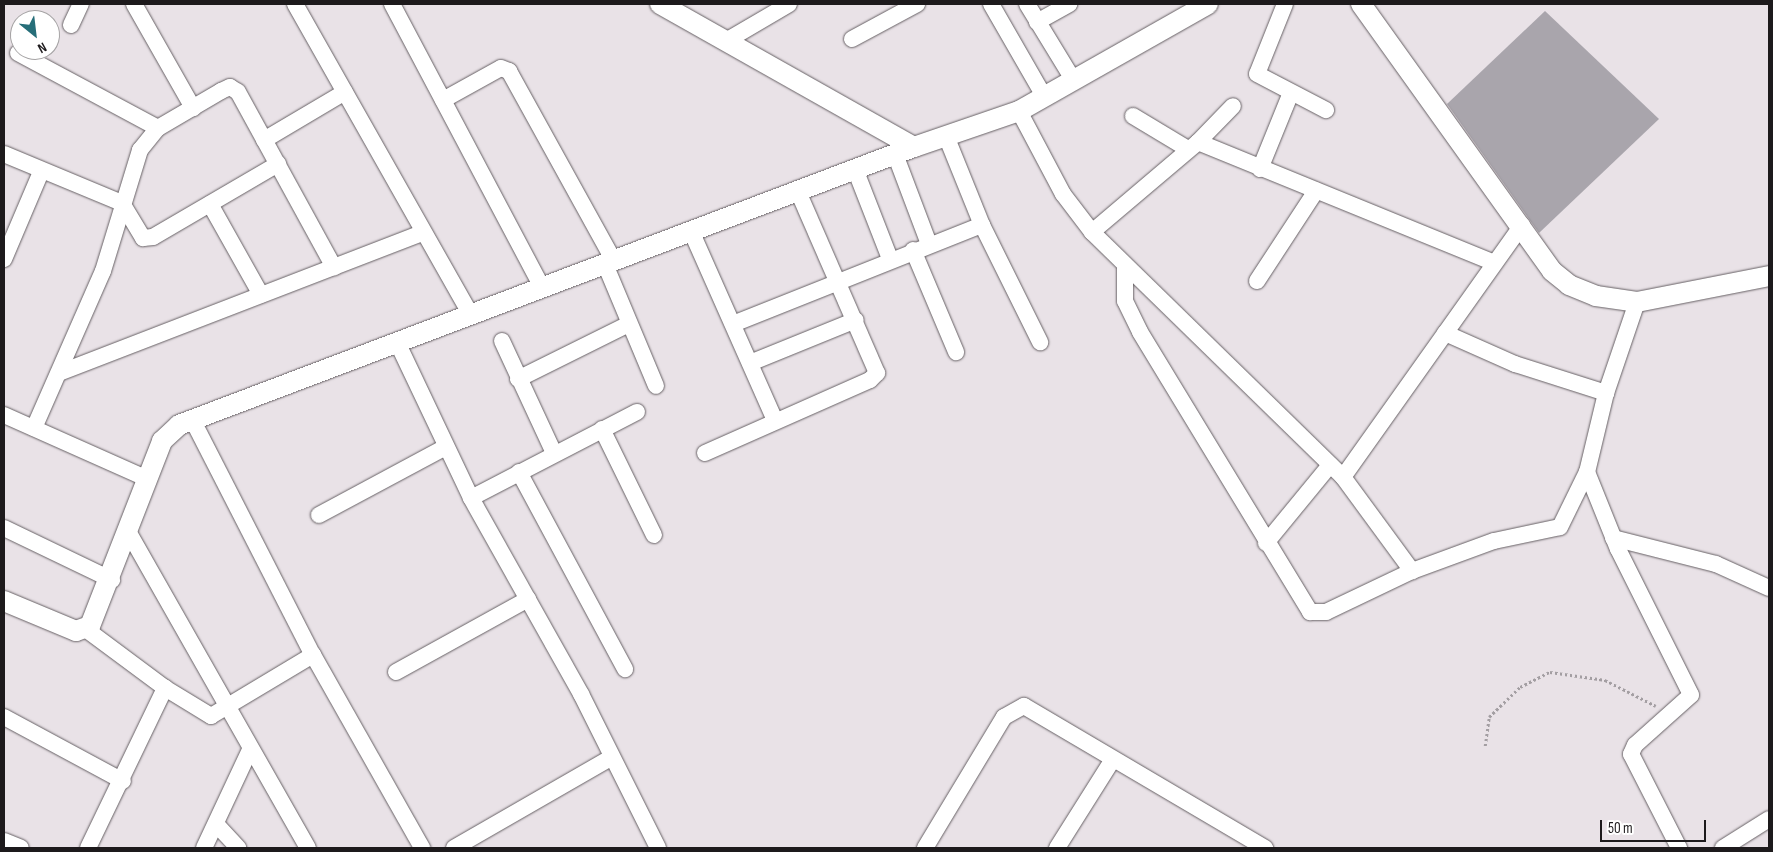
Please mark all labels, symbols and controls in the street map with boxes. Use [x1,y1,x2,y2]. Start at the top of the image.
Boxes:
north arrow [10,10,60,60]
text: N [35,38,49,57]
scale bar [1603,810,1709,842]
text: 50 m [1608,819,1633,838]

